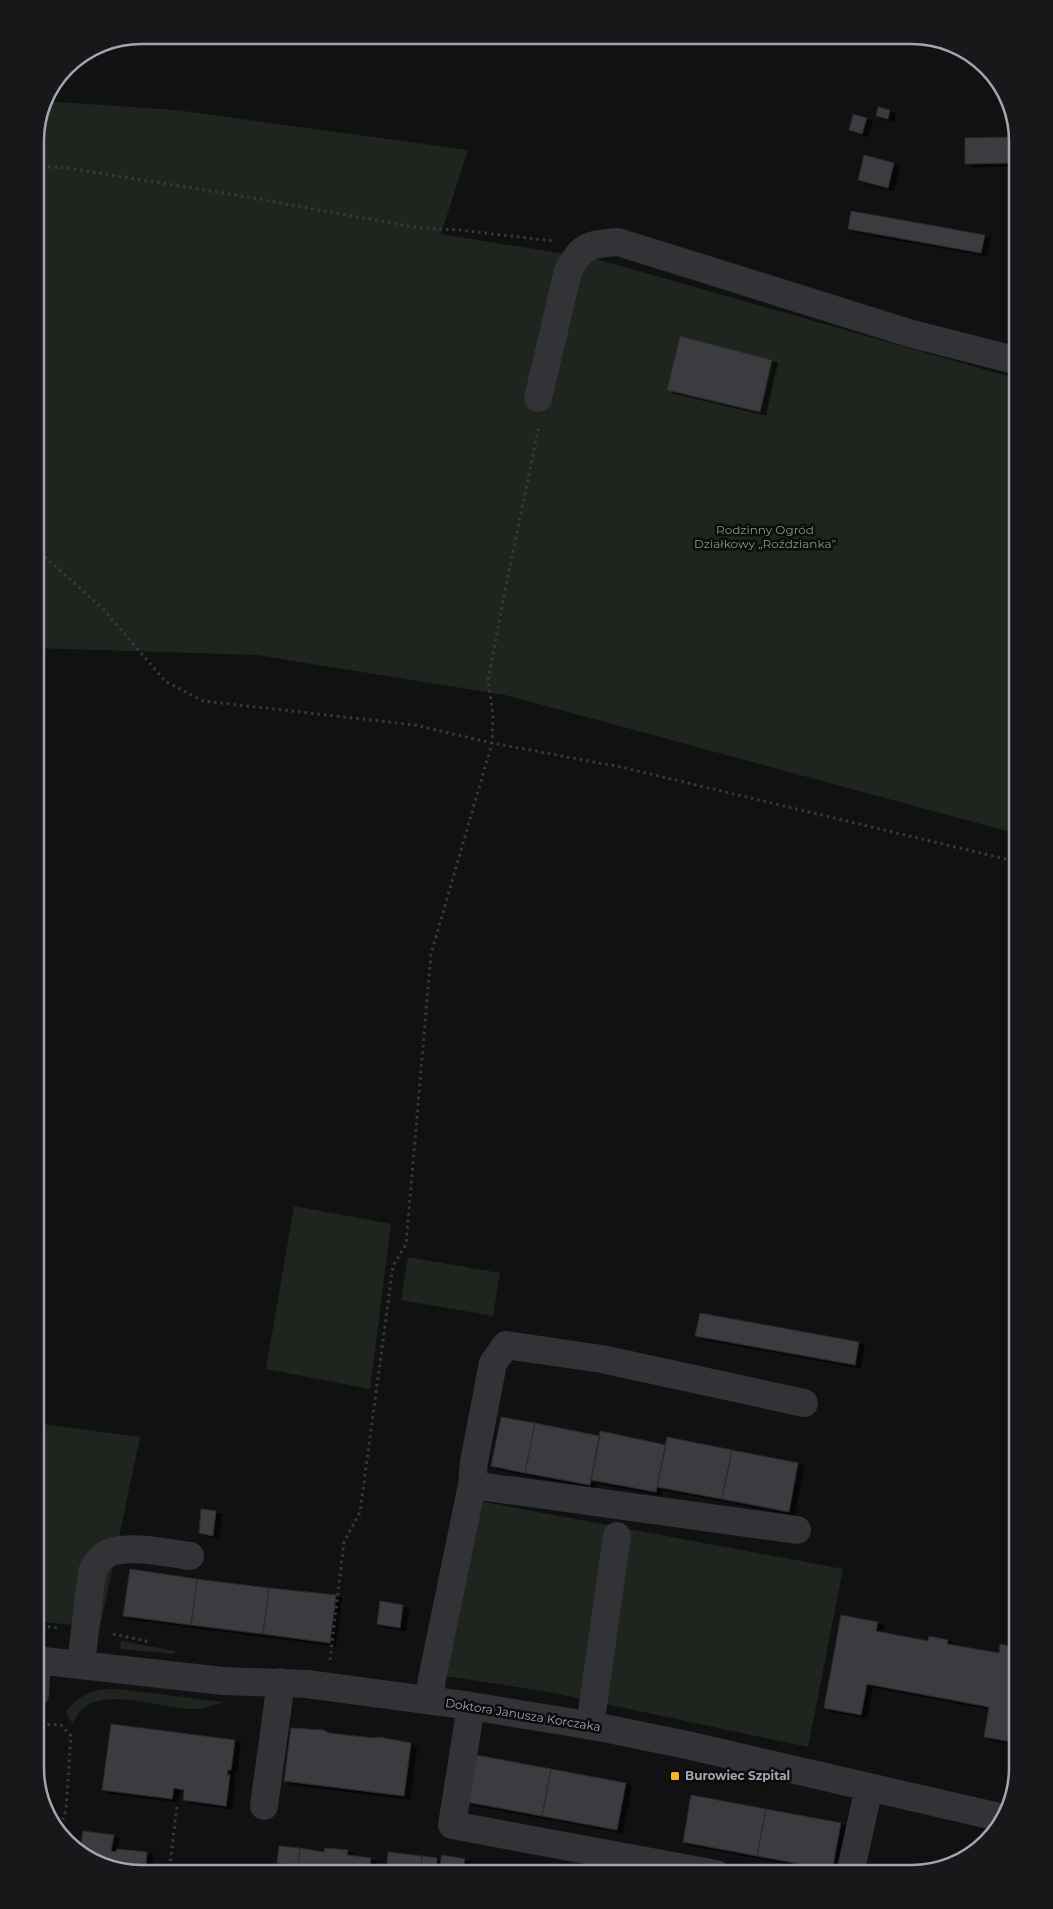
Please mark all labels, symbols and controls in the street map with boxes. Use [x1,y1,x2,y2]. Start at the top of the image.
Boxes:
park label: Rodzinny Ogród Działkowy „Roździanka” [694,522,836,551]
street label: Doktora Janusza Korczaka [444,1695,602,1734]
place label: Burowiec Szpital [685,1768,790,1783]
marker: Burowiec Szpital [669,1770,681,1782]

